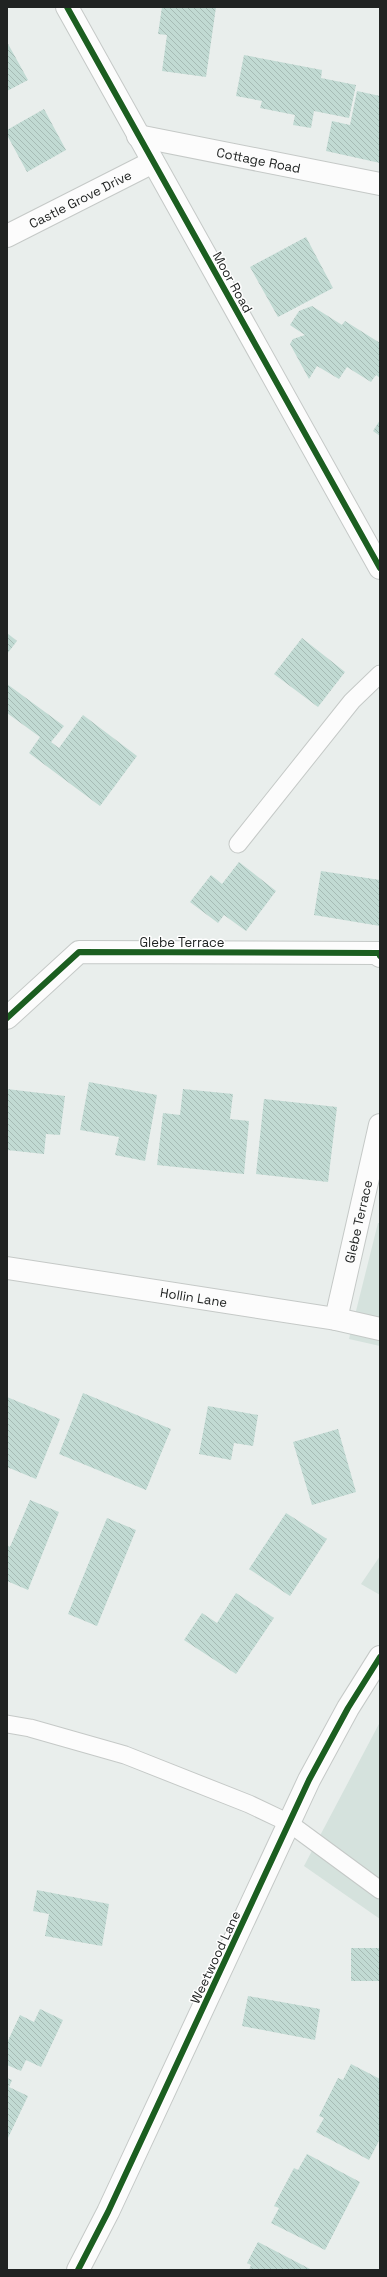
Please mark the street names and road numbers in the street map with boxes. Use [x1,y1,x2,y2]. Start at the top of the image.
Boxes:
street label: Cottage Road [215,144,302,177]
street label: Castle Grove Drive [26,166,134,232]
street label: Moor Road [209,249,256,316]
street label: Glebe Terrace [140,934,224,951]
street label: Glebe Terrace [341,1178,376,1265]
street label: Hollin Lane [159,1284,228,1311]
street label: Weetwood Lane [186,1908,244,2006]

